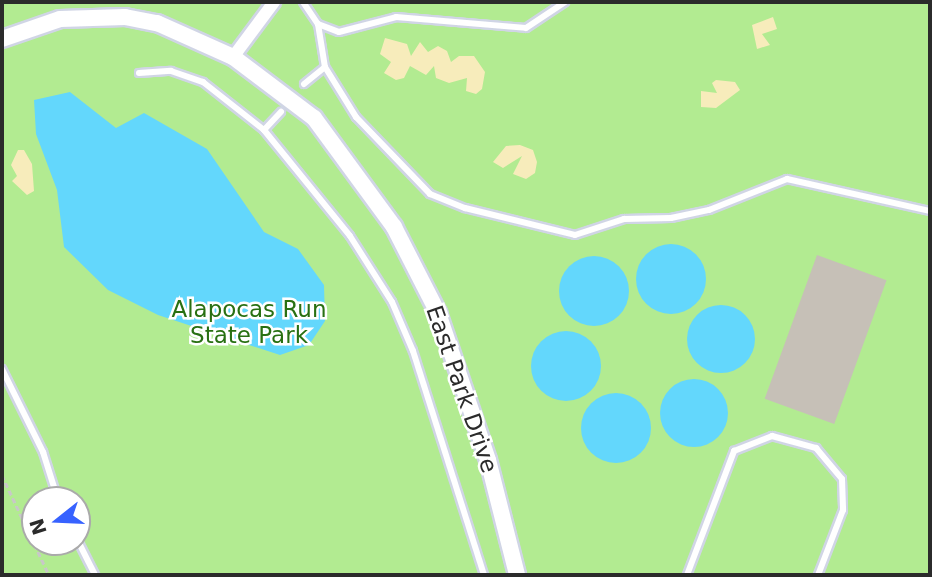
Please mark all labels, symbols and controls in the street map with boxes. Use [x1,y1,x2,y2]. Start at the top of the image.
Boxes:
park label: Alapocas Run State Park [171,295,327,349]
street label: East Park Drive [420,302,504,476]
north arrow [21,486,91,556]
text: N [25,516,51,538]

